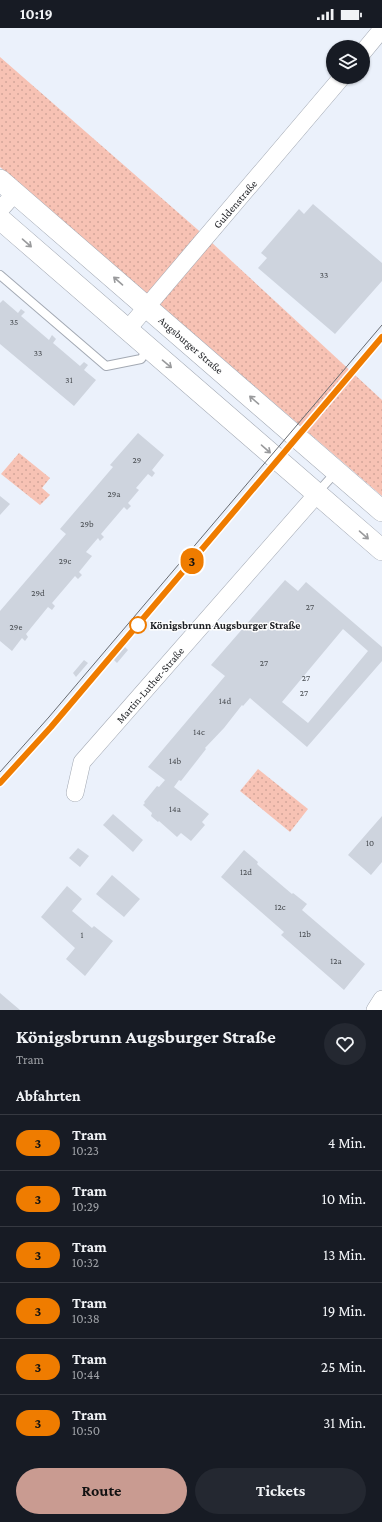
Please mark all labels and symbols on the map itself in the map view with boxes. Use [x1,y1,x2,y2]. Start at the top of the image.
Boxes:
street label: Guldenstraße [211,177,259,231]
one-way arrow [22,238,32,247]
house number: 33 [320,270,328,280]
one-way arrow [113,276,123,286]
street label: Augsburger Straße [156,314,226,377]
house number: 35 [10,317,18,327]
house number: 33 [34,348,42,358]
one-way arrow [162,360,173,369]
house number: 31 [65,375,73,385]
one-way arrow [249,395,259,404]
one-way arrow [261,444,271,454]
house number: 29 [133,455,142,465]
house number: 29a [107,489,121,499]
house number: 29b [80,519,94,529]
one-way arrow [358,530,369,539]
line badge: 3 [179,548,205,574]
house number: 29c [59,556,72,566]
house number: 29d [31,588,45,598]
house number: 27 [306,602,314,612]
marker: Königsbrunn Augsburger Straße [129,616,147,634]
place label: Königsbrunn Augsburger Straße [150,619,300,631]
house number: 29e [10,622,22,632]
street label: Martin-Luther-Straße [114,644,186,725]
house number: 27 [260,658,268,668]
house number: 27 [302,673,310,683]
house number: 27 [300,688,308,698]
house number: 14d [219,696,231,706]
house number: 14c [193,727,205,737]
house number: 14b [169,756,181,766]
house number: 14a [169,804,181,814]
house number: 10 [366,838,374,848]
house number: 12d [240,867,252,877]
house number: 12c [274,902,286,912]
house number: 12b [299,929,311,939]
house number: 1 [81,930,84,940]
house number: 12a [330,956,342,966]

